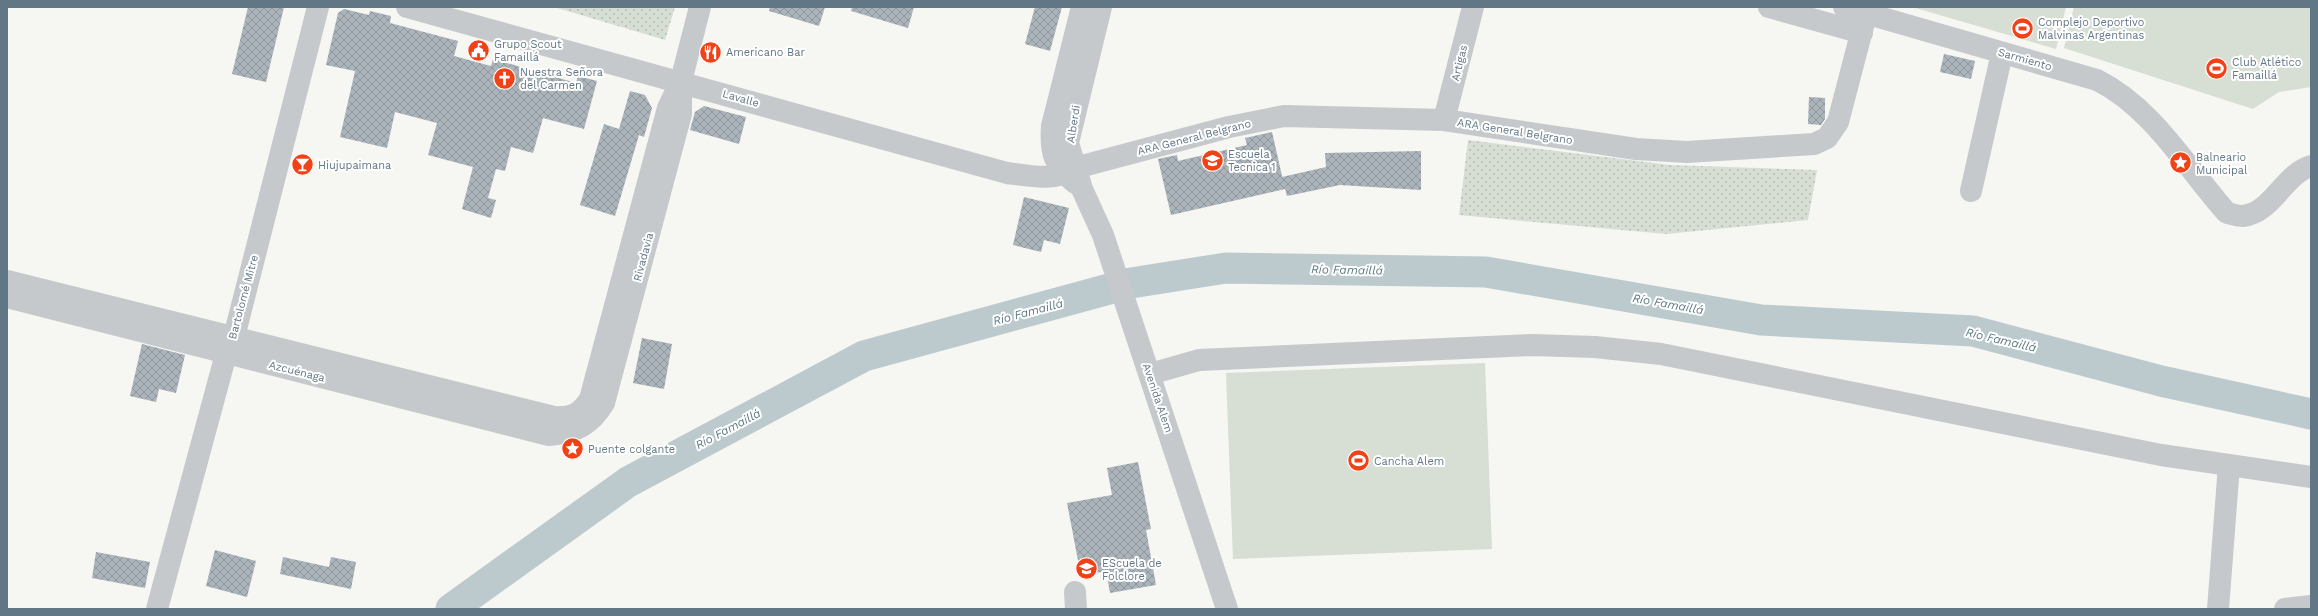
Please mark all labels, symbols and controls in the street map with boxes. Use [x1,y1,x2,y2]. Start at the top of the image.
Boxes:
sports icon: Complejo Deportivo Malvinas Argentinas [2009,15,2035,41]
place label: Complejo Deportivo Malvinas Argentinas [2038,16,2144,42]
public building icon: Grupo Scout Famaillá [465,37,491,63]
place label: Grupo Scout Famaillá [494,38,562,64]
restaurant icon: Americano Bar [697,39,723,65]
street label: Artigas [1449,43,1470,83]
place label: Americano Bar [726,46,805,59]
street label: Sarmiento [1996,46,2053,73]
sports icon: Club Atlético Famaillá [2204,55,2230,81]
place label: Club Atlético Famaillá [2232,56,2301,82]
church icon: Nuestra Señora del Carmen [491,65,517,91]
place label: Nuestra Señora del Carmen [520,66,603,92]
street label: Lavalle [721,87,761,110]
street label: Alberdi [1064,104,1083,144]
street label: ARA General Belgrano [1456,116,1574,147]
street label: ARA General Belgrano [1136,117,1252,158]
school or university icon: Escuela Tecnica 1 [1200,147,1226,173]
place label: Escuela Tecnica 1 [1228,148,1276,174]
place icon: Balneario Municipal [2167,150,2193,176]
place label: Balneario Municipal [2196,151,2248,177]
bar icon: Hiujupaimana [289,152,315,178]
place label: Hiujupaimana [318,159,391,172]
street label: Rivadavia [631,231,656,283]
street label: Bartolomé Mitre [226,253,261,341]
water label: Río Famaillá [1311,262,1384,278]
water label: Río Famaillá [1631,291,1705,317]
water label: Río Famaillá [991,296,1065,328]
water label: Río Famaillá [1964,325,2038,355]
street label: Azcuénaga [267,358,326,385]
street label: Avenida Alem [1140,362,1175,434]
water label: Río Famaillá [693,406,764,452]
place icon: Puente colgante [559,436,585,462]
place label: Puente colgante [588,443,675,456]
sports icon: Cancha Alem [1346,448,1372,474]
place label: Cancha Alem [1374,455,1444,468]
school or university icon: EScuela de Folclore [1074,556,1100,582]
place label: EScuela de Folclore [1102,557,1162,583]

